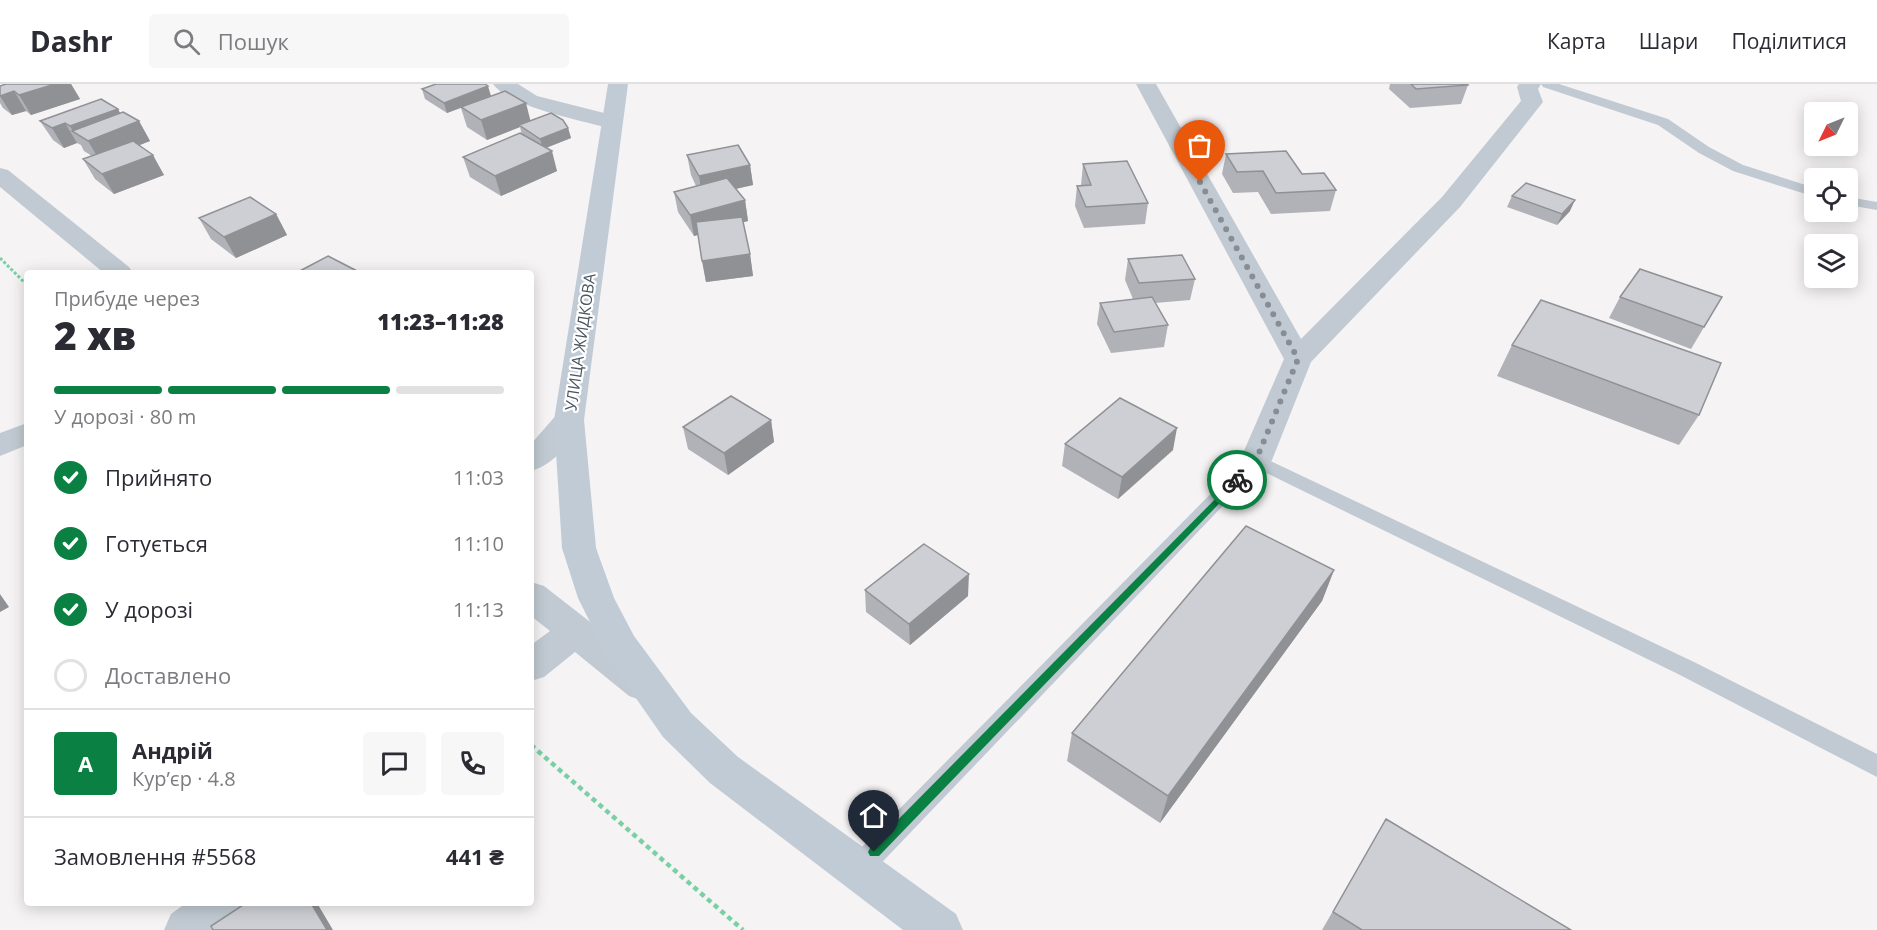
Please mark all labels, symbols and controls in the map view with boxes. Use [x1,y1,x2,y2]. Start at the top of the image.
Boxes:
search box [149,14,569,68]
text: Dashr [30,22,113,60]
icon: search [170,25,203,58]
text: Пошук [218,26,289,56]
text: Карта [1547,27,1606,55]
text: Шари [1639,27,1698,55]
text: Поділитися [1731,27,1847,55]
north arrow [1804,102,1858,156]
map controls [1804,102,1858,288]
pin [1174,120,1225,182]
icon: bag [1183,129,1216,162]
button: locate [1804,168,1858,222]
button: layers [1804,234,1858,288]
street label: УЛИЦА ЖИДКОВА [559,271,601,412]
text: Прибуде через [54,285,200,312]
text: 11:23–11:28 [377,306,504,336]
text: 2 хв [54,308,136,361]
text: У дорозі · 80 m [54,403,196,430]
courier [1207,450,1267,510]
icon: check [54,461,87,494]
text: Прийнято [105,462,212,492]
text: 11:03 [453,464,504,491]
icon: bike [1221,464,1254,497]
icon: check [54,527,87,560]
text: Готується [105,528,208,558]
text: 11:10 [453,530,504,557]
icon: check [54,593,87,626]
text: У дорозі [105,594,193,624]
text: 11:13 [453,596,504,623]
text: Доставлено [105,660,231,690]
button: chat [363,732,426,795]
button: phone [441,732,504,795]
text: Андрій [132,735,213,765]
text: А [78,748,93,778]
text: Кур’єр · 4.8 [132,765,236,792]
pin [848,790,899,852]
icon: home [857,799,890,832]
text: Замовлення #5568 [54,841,256,871]
text: 441 ₴ [446,841,504,871]

